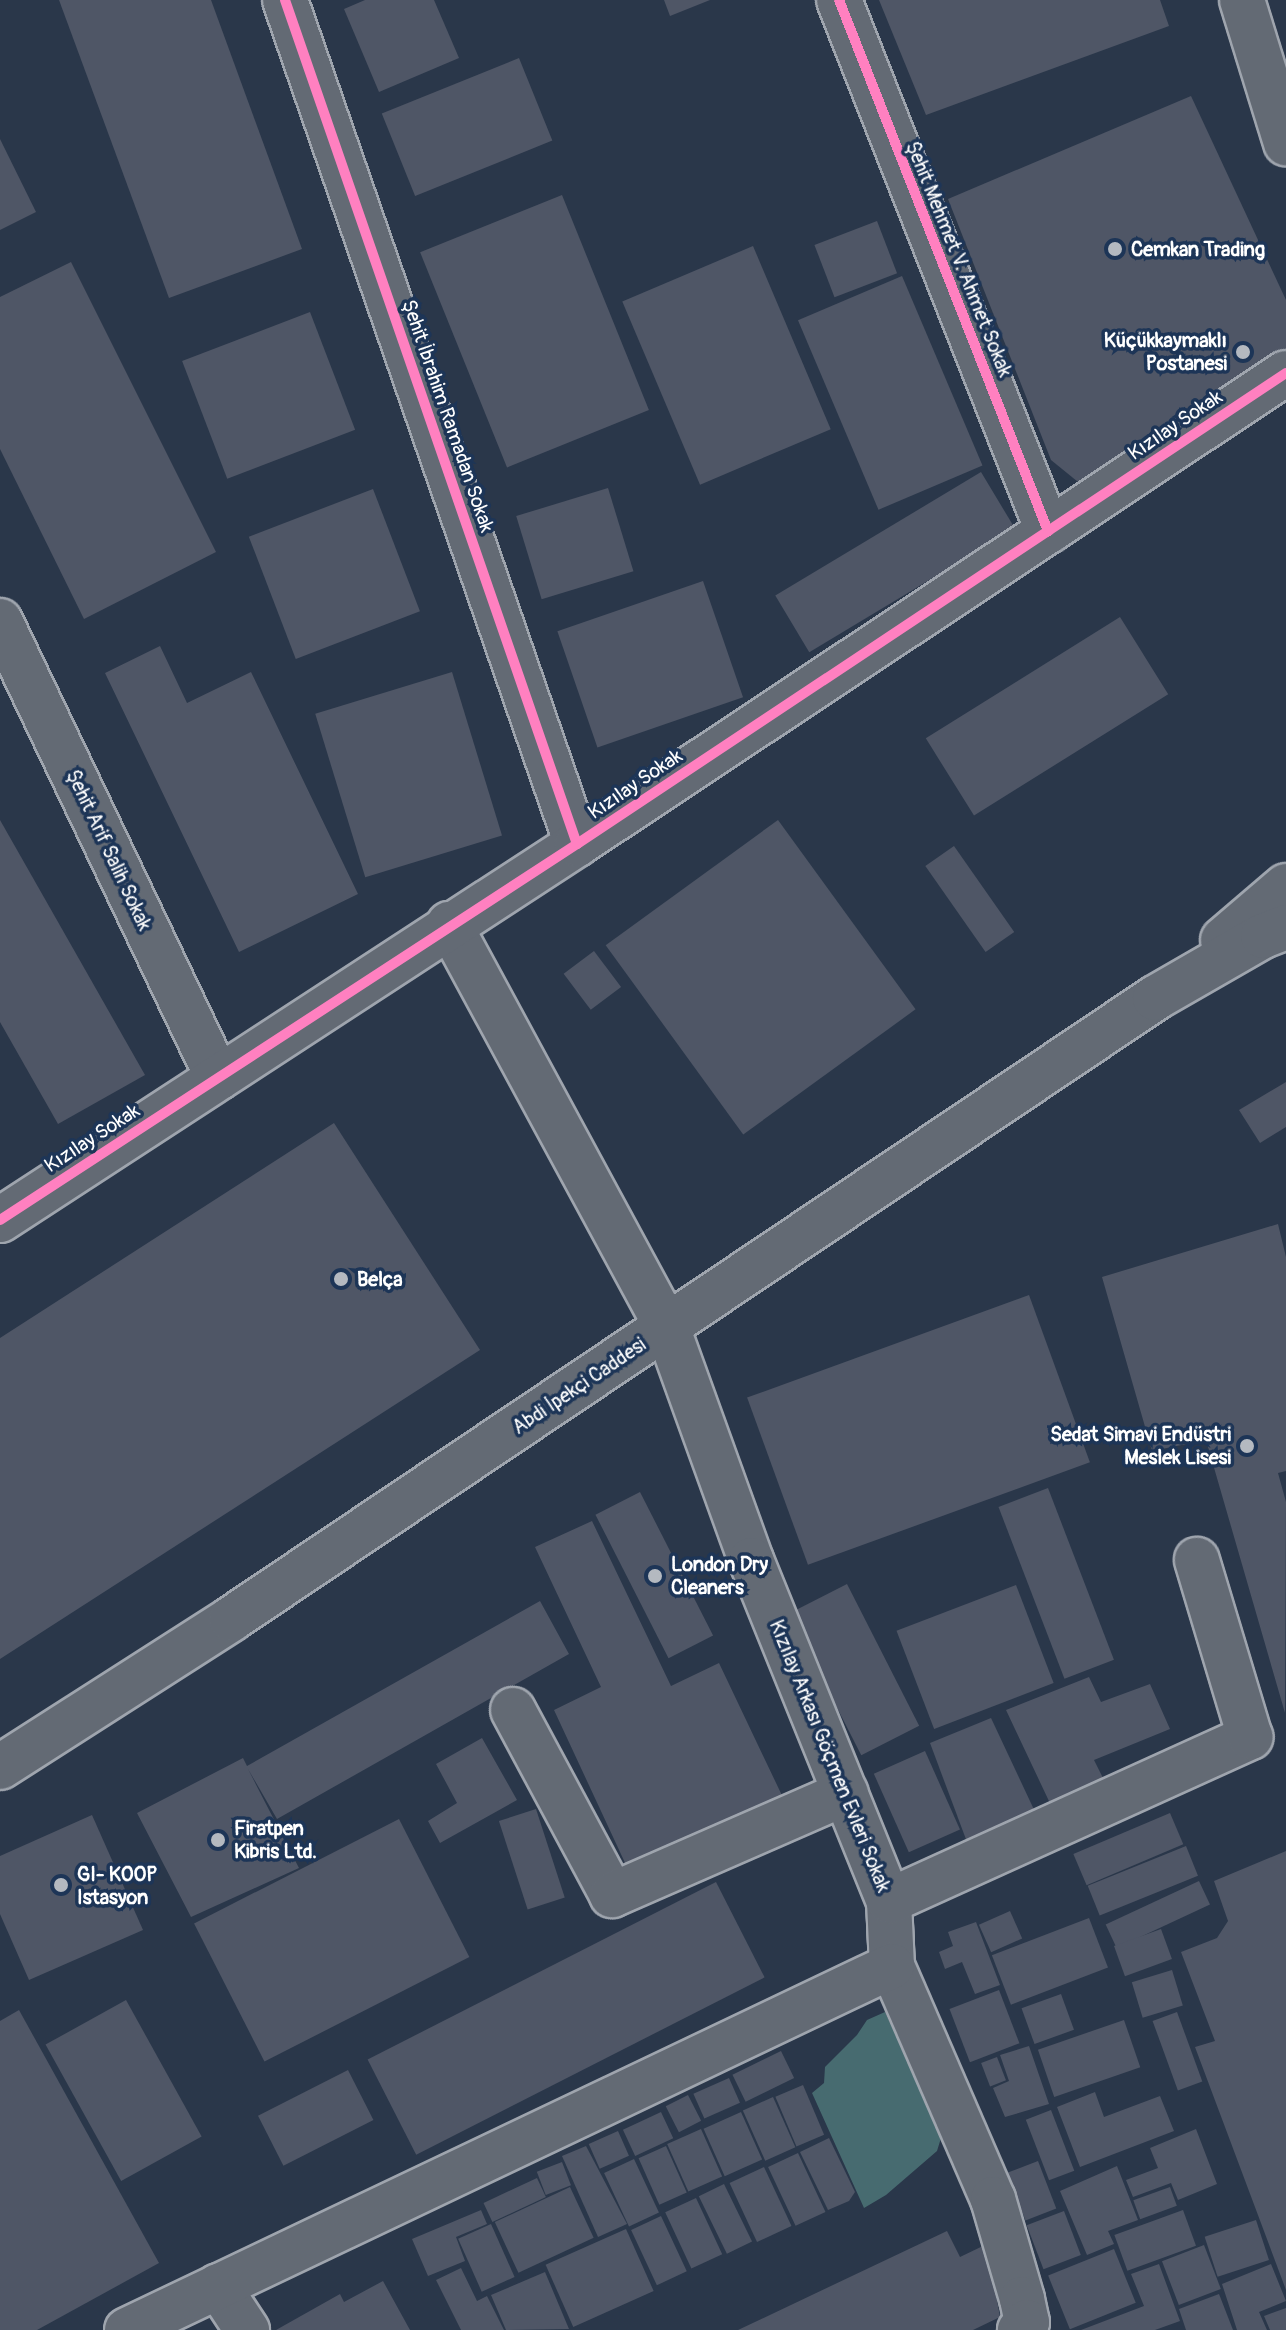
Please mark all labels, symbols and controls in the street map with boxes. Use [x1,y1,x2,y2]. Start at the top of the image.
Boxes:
street label: Şehit Mehmet V. Ahmet Sokak [901,138,1017,380]
place label: Cemkan Trading [1131,237,1265,261]
marker: Cemkan Trading [1106,240,1124,258]
street label: Şehit İbrahim Ramadan Sokak [397,297,499,535]
place label: Küçükkaymaklı Postanesi [1104,328,1227,375]
marker: Küçükkaymaklı Postanesi [1234,343,1252,361]
street label: Kızılay Sokak [1123,385,1227,465]
street label: Kızılay Sokak [583,744,687,824]
street label: Şehit Arif Salih Sokak [61,766,157,934]
street label: Kızılay Sokak [40,1098,144,1178]
place label: Belça [357,1267,403,1291]
marker: Belça [332,1270,350,1288]
street label: Abdi İpekçi Caddesi [508,1332,650,1440]
place label: Sedat Simavi Endüstri Meslek Lisesi [1050,1422,1231,1469]
marker: Sedat Simavi Endüstri Meslek Lisesi [1238,1437,1256,1455]
place label: London Dry Cleaners [671,1552,768,1599]
marker: London Dry Cleaners [646,1567,664,1585]
street label: Kızılay Arkası Göçmen Evleri Sokak [764,1616,896,1896]
place label: Firatpen Kibris Ltd. [234,1816,317,1863]
marker: Firatpen Kibris Ltd. [209,1831,227,1849]
place label: GI- KOOP Istasyon [77,1862,157,1909]
marker: GI- KOOP Istasyon [52,1876,70,1894]

